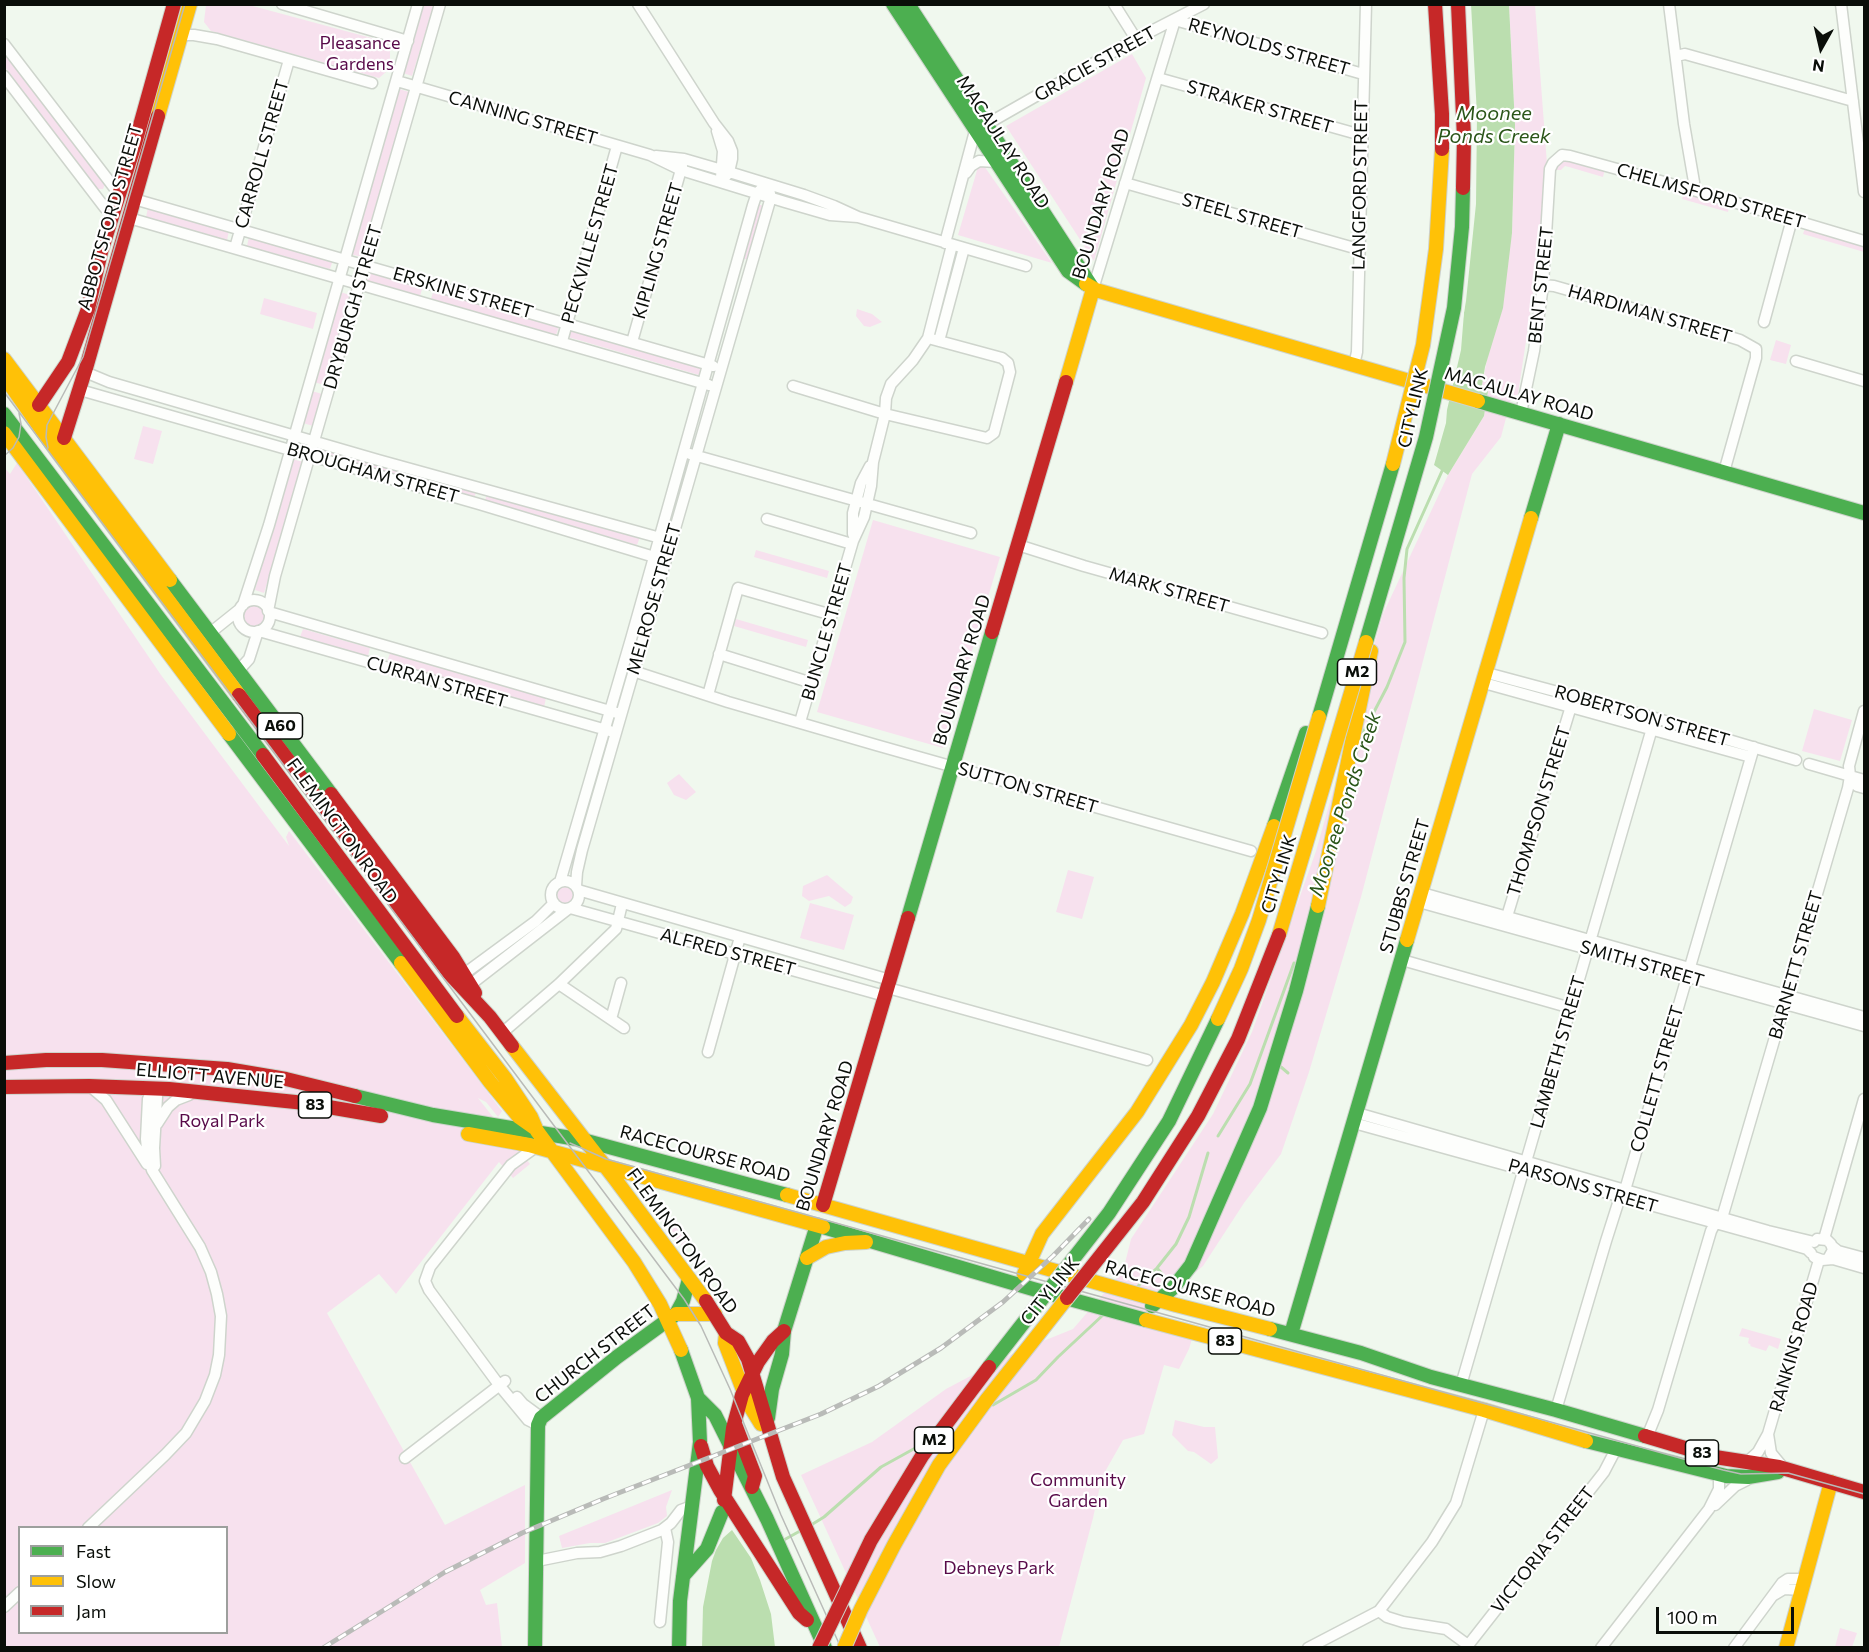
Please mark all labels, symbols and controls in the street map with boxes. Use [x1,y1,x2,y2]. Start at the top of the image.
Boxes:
street label: REYNOLDS STREET [1186,14,1352,80]
north arrow [1791,18,1851,78]
street label: GRACIE STREET [1031,22,1159,106]
park label: Pleasance Gardens [319,32,401,74]
text: N [1811,56,1826,77]
street label: MACAULAY ROAD [952,71,1054,213]
street label: STRAKER STREET [1184,76,1336,138]
street label: CARROLL STREET [230,77,294,231]
street label: CANNING STREET [446,86,600,150]
street label: LANGFORD STREET [1348,100,1372,270]
water label: Moonee Ponds Creek [1437,101,1551,148]
street label: ABBOTSFORD STREET [73,121,147,313]
street label: BOUNDARY ROAD [1068,126,1134,282]
street label: CHELMSFORD STREET [1614,159,1808,233]
street label: PECKVILLE STREET [557,162,623,326]
street label: KIPLING STREET [628,180,688,322]
street label: STEEL STREET [1180,189,1304,243]
street label: DRYBURGH STREET [319,222,387,392]
street label: BENT STREET [1524,225,1558,345]
street label: ERSKINE STREET [390,263,536,323]
street label: HARDIMAN STREET [1565,280,1735,348]
street label: MACAULAY ROAD [1442,362,1596,426]
street label: CITYLINK [1393,366,1433,450]
street label: BROUGHAM STREET [285,438,461,508]
street label: MELROSE STREET [622,521,686,677]
street label: BUNCLE STREET [797,561,857,703]
street label: MARK STREET [1106,563,1232,617]
street label: BOUNDARY ROAD [929,592,995,748]
street label: CURRAN STREET [364,652,510,712]
road number: M2 [1338,659,1376,685]
street label: ROBERTSON STREET [1552,681,1732,751]
water label: Moonee Ponds Creek [1304,709,1386,899]
road number: A60 [258,713,302,739]
street label: THOMPSON STREET [1503,723,1575,899]
street label: FLEMINGTON ROAD [282,754,402,908]
street label: SUTTON STREET [955,758,1101,818]
street label: STUBBS STREET [1375,816,1435,956]
street label: CITYLINK [1257,832,1301,916]
street label: BARNETT STREET [1764,888,1828,1042]
street label: ALFRED STREET [658,924,798,980]
street label: SMITH STREET [1577,936,1707,992]
street label: LAMBETH STREET [1526,973,1590,1131]
street label: COLLETT STREET [1626,1003,1688,1155]
street label: BOUNDARY ROAD [792,1058,858,1214]
street label: ELLIOTT AVENUE [135,1059,285,1093]
road number: 83 [298,1092,332,1118]
park label: Royal Park [179,1110,265,1132]
street label: RACECOURSE ROAD [617,1121,793,1187]
street label: PARSONS STREET [1506,1154,1660,1218]
street label: FLEMINGTON ROAD [622,1164,742,1318]
street label: CITYLINK [1016,1252,1084,1330]
street label: RACECOURSE ROAD [1102,1256,1278,1322]
street label: RANKINS ROAD [1765,1279,1823,1415]
street label: CHURCH STREET [530,1300,660,1408]
road number: 83 [1208,1328,1242,1354]
road number: M2 [914,1427,954,1453]
road number: 83 [1686,1440,1718,1466]
park label: Community Garden [1030,1469,1126,1512]
street label: VICTORIA STREET [1487,1482,1599,1618]
legend [18,1526,228,1634]
text: Fast [76,1540,111,1562]
park label: Debneys Park [943,1557,1055,1579]
text: Slow [76,1570,116,1592]
scale bar [1659,1595,1797,1633]
text: Jam [76,1600,106,1622]
text: 100 m [1667,1606,1717,1628]

